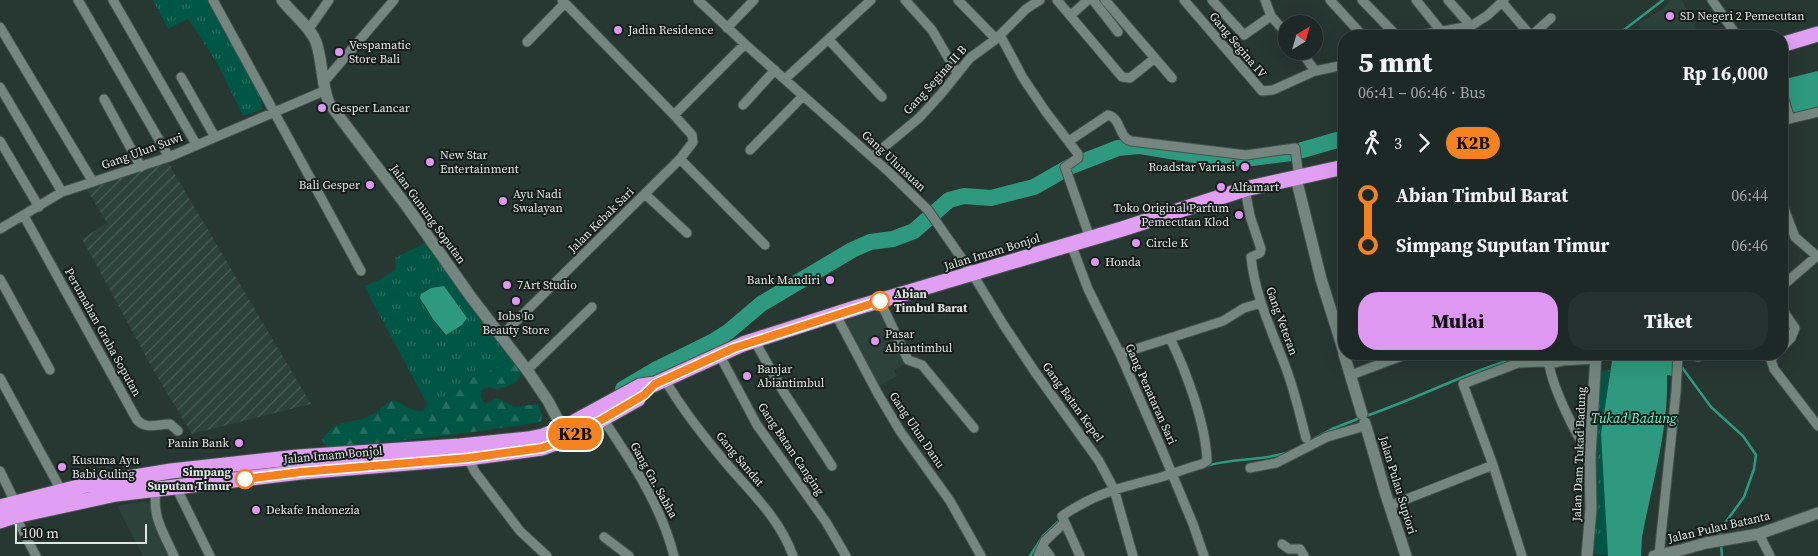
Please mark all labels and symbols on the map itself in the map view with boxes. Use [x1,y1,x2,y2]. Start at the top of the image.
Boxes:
place label: SD Negeri 2 Pemecutan [1680,8,1805,24]
street label: Gang Segina IV [1206,9,1270,81]
marker: SD Negeri 2 Pemecutan [1664,10,1676,22]
north arrow [1278,15,1322,60]
place label: Jadin Residence [627,22,714,38]
marker: Jadin Residence [612,24,624,36]
place label: Vespamatic Store Bali [349,37,411,67]
street label: Gang Segina II B [900,42,971,118]
marker: Vespamatic Store Bali [333,46,345,58]
place label: Gesper Lancar [332,100,410,116]
marker: Gesper Lancar [316,102,328,114]
street label: Gang Ulunsuan [858,127,930,195]
street label: Gang Ulun Suwi [99,129,185,173]
place label: New Star Entertainment [440,147,519,177]
marker: New Star Entertainment [424,156,436,168]
place label: Roadstar Variasi [1148,159,1235,175]
street label: Jalan Gunung Soputan [386,160,470,267]
marker: Roadstar Variasi [1239,161,1251,173]
place label: Bali Gesper [299,177,360,193]
marker: Bali Gesper [364,179,376,191]
place label: Alfamart [1231,179,1279,195]
marker: Alfamart [1215,181,1227,193]
street label: Jalan Kebak Sari [564,183,638,257]
place label: Ayu Nadi Swalayan [513,186,563,216]
marker: Ayu Nadi Swalayan [497,195,509,207]
place label: Toko Original Parfum Pemecutan Klod [1114,200,1229,230]
marker: Toko Original Parfum Pemecutan Klod [1233,209,1245,221]
street label: Jalan Imam Bonjol [941,230,1042,274]
place label: Circle K [1146,235,1188,251]
marker: Circle K [1130,237,1142,249]
place label: Honda [1105,254,1142,270]
marker: Honda [1089,256,1101,268]
street label: Perumahan Graha Soputan [61,265,145,399]
place label: Bank Mandiri [747,272,820,288]
marker: Bank Mandiri [824,274,836,286]
place label: 7Art Studio [517,277,577,293]
marker: 7Art Studio [501,279,513,291]
street label: Gang Veteran [1262,285,1302,357]
place label: Abian Timbul Barat [894,286,968,316]
marker: Abian Timbul Barat [870,291,890,311]
marker: Iobs Io Beauty Store [510,295,522,307]
place label: Iobs Io Beauty Store [482,308,550,338]
place label: Pasar Abiantimbul [885,326,953,356]
marker: Pasar Abiantimbul [869,335,881,347]
street label: Gang Penataran Sari [1122,341,1181,447]
street label: Gang Batan Kepel [1039,359,1107,445]
place label: Banjar Abiantimbul [757,361,825,391]
marker: Banjar Abiantimbul [741,370,753,382]
street label: Jalan Dam Tukad Badung [1569,386,1589,523]
street label: Gang Ulun Danu [886,389,948,471]
street label: Gang Batan Canging [754,400,828,498]
water label: Tukad Badung [1591,408,1678,428]
line badge: K2B [546,418,604,450]
street label: Gang Sandat [712,428,768,490]
street label: Jalan Pulau Supiori [1375,433,1421,537]
place label: Panin Bank [168,435,229,451]
marker: Panin Bank [233,437,245,449]
street label: Gang Gn. Sabha [626,439,682,522]
street label: Jalan Imam Bonjol [282,443,384,467]
place label: Kusuma Ayu Babi Guling [72,452,139,482]
marker: Kusuma Ayu Babi Guling [56,461,68,473]
place label: Simpang Suputan Timur [147,464,231,494]
marker: Simpang Suputan Timur [235,469,255,489]
place label: Dekafe Indonezia [266,502,361,518]
marker: Dekafe Indonezia [250,504,262,516]
street label: Jalan Pulau Batanta [1666,507,1772,547]
scale bar [15,521,148,544]

